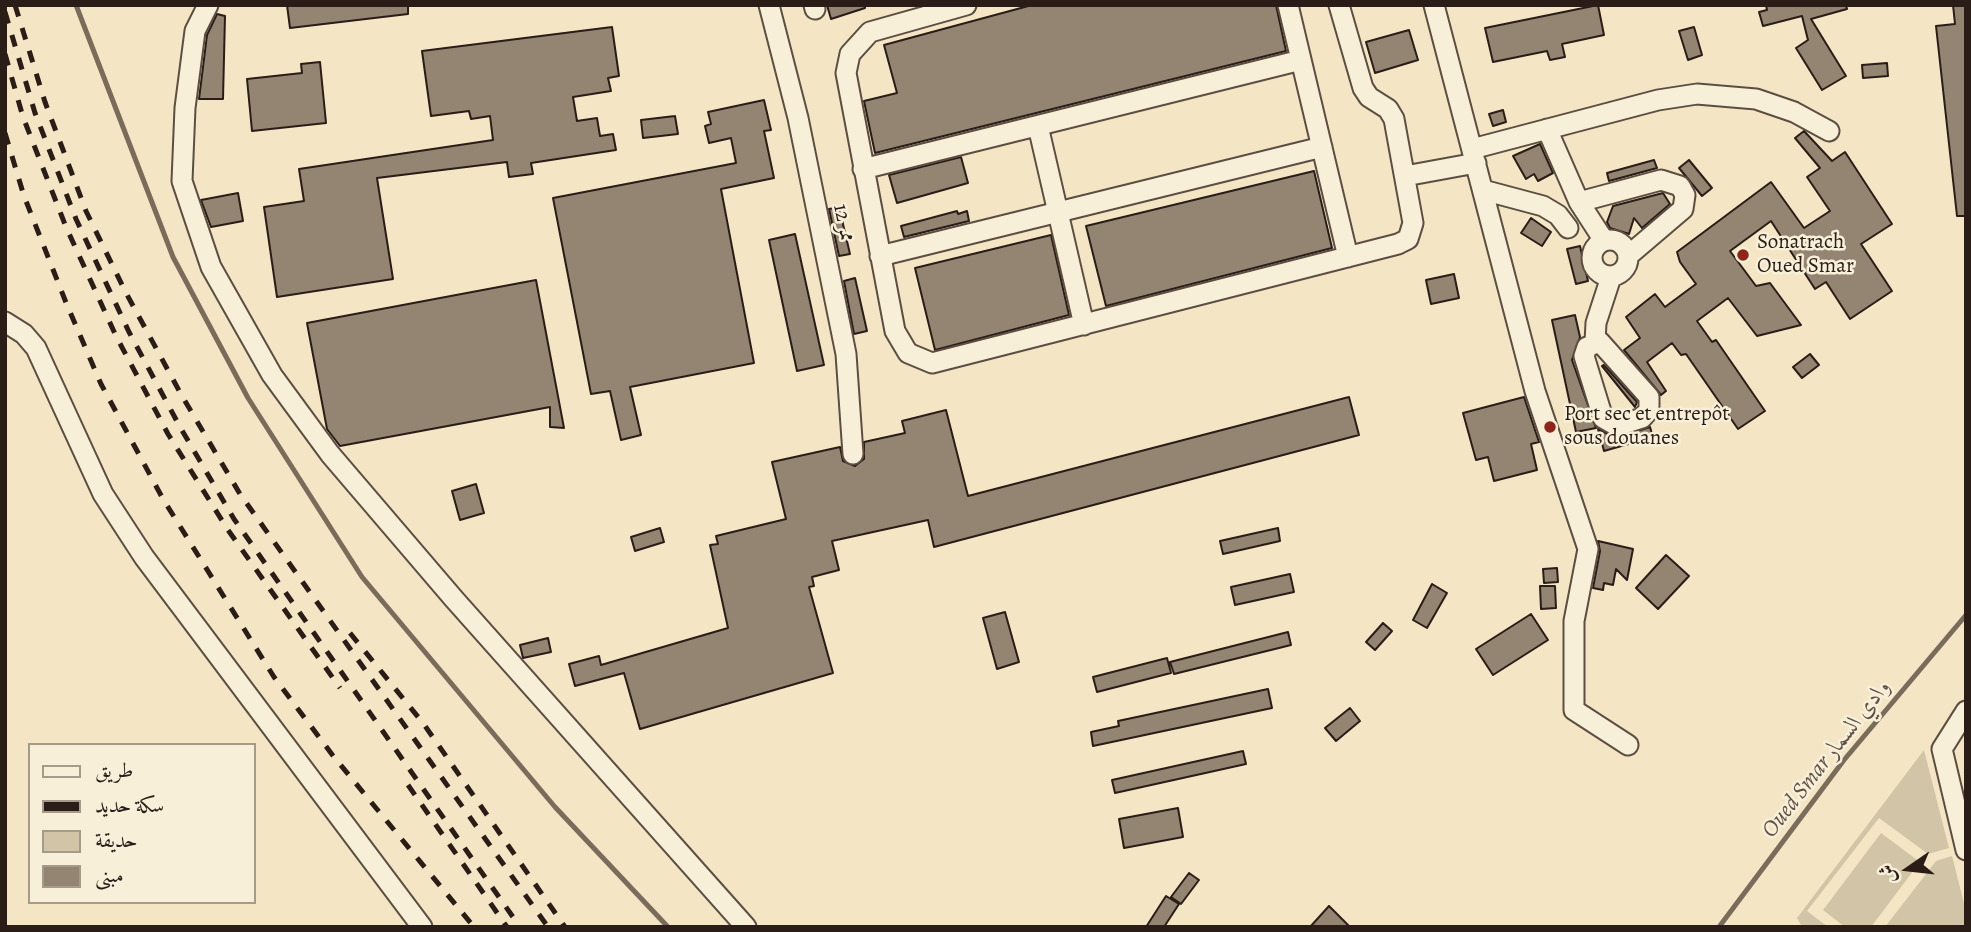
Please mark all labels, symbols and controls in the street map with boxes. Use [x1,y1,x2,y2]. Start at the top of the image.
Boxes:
street label: ممر 12 [827,202,859,244]
place label: Sonatrach Oued Smar [1757,230,1854,280]
marker: Sonatrach Oued Smar [1735,247,1751,263]
place label: Port sec et entrepôt sous douanes [1564,402,1729,452]
marker: Port sec et entrepôt sous douanes [1542,419,1558,435]
water label: Oued Smar وادي السمار [1757,674,1897,844]
legend [28,743,256,904]
text: طريق [95,756,133,784]
text: سكة حديد [95,791,164,819]
text: حديقة [95,826,138,854]
north arrow [1873,834,1943,904]
text: مبنى [95,861,124,889]
text: ش [1873,862,1903,886]

